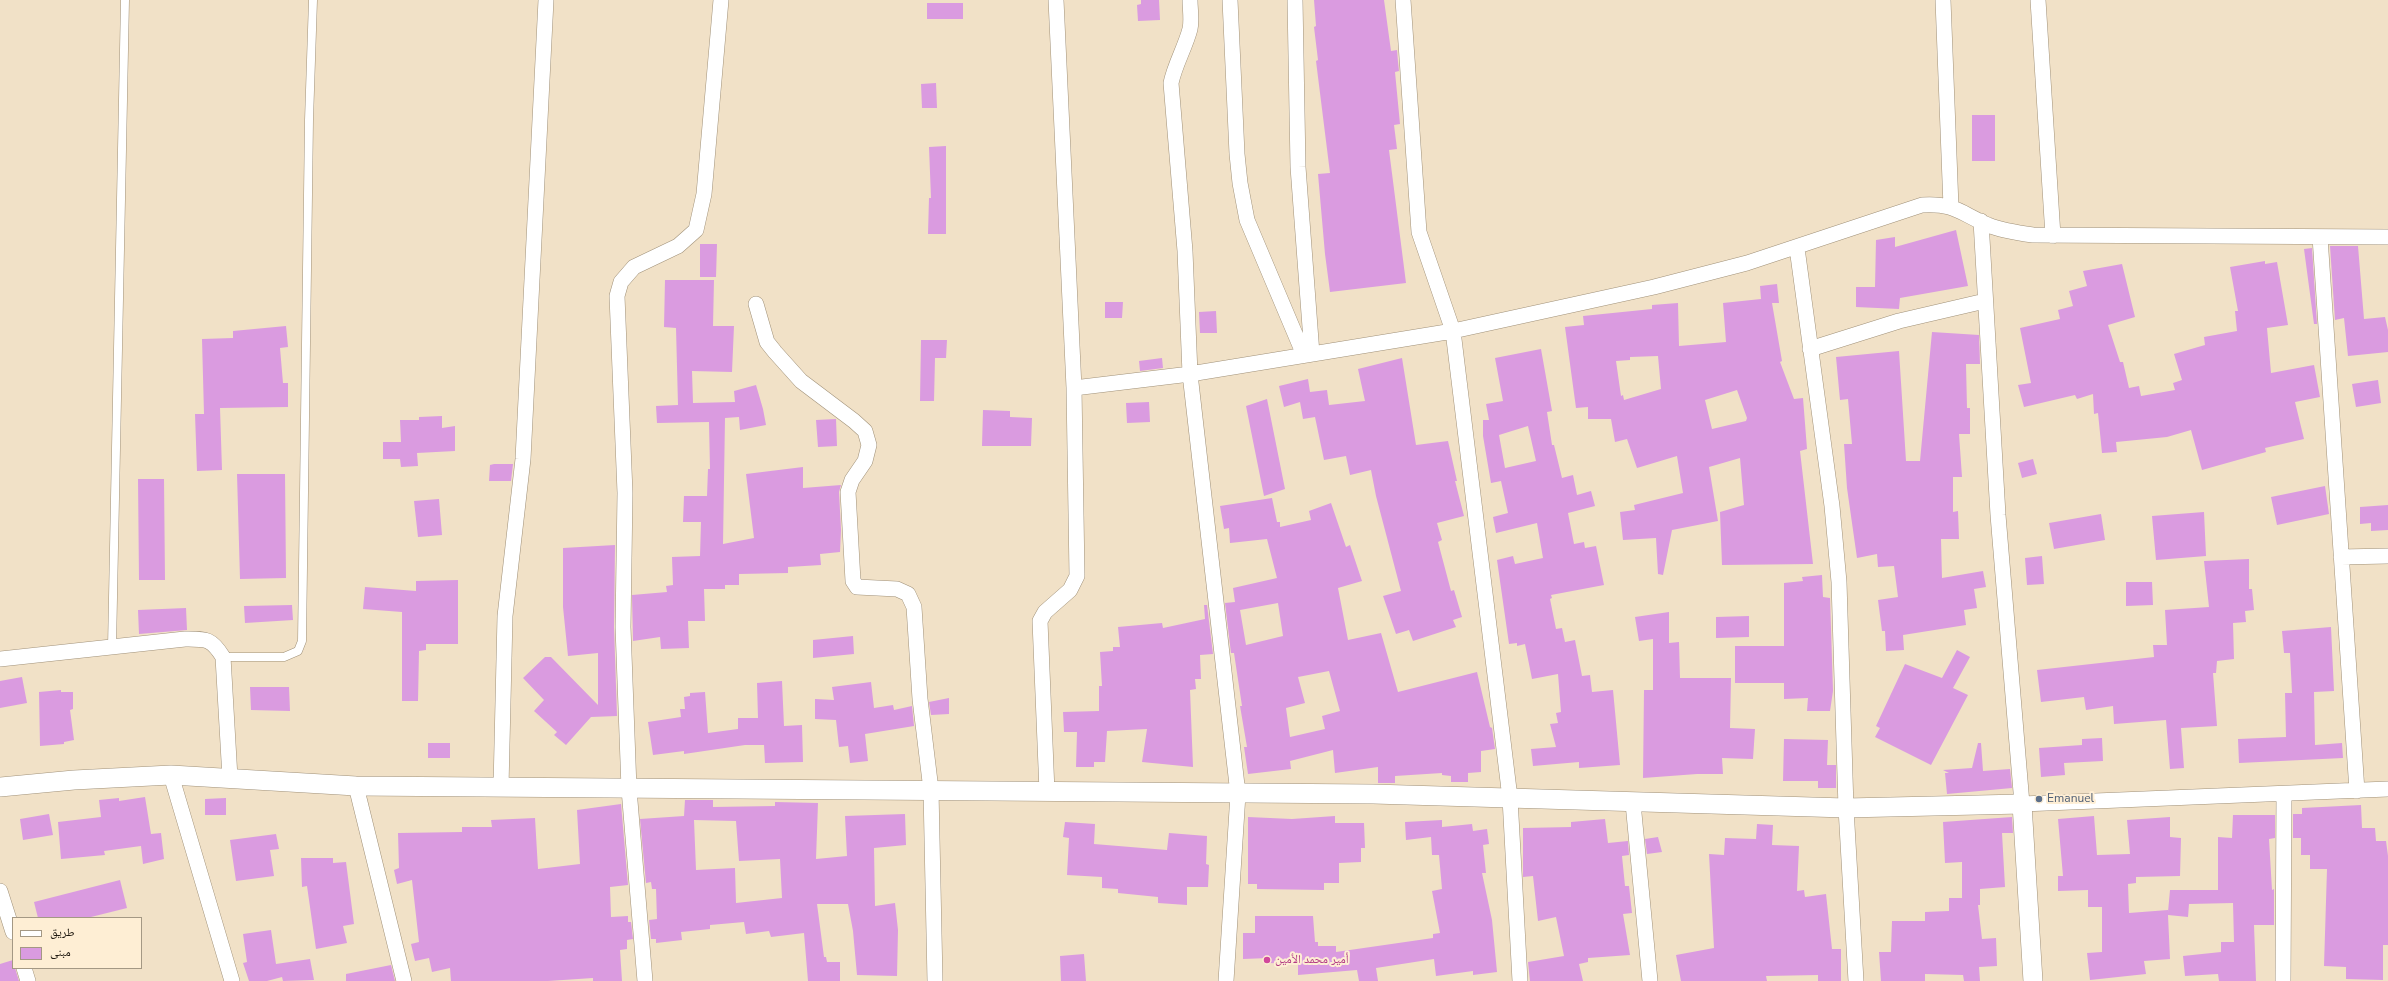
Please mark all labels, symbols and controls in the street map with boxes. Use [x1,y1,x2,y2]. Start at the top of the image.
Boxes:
place label: Emanuel [2047,792,2094,806]
marker: Emanuel [2034,794,2044,804]
legend [12,917,142,969]
text: طريق [50,924,75,940]
text: مبنى [50,944,71,960]
place label: أمير محمد الأمين [1275,953,1349,967]
marker: أمير محمد الأمين [1262,955,1272,965]

